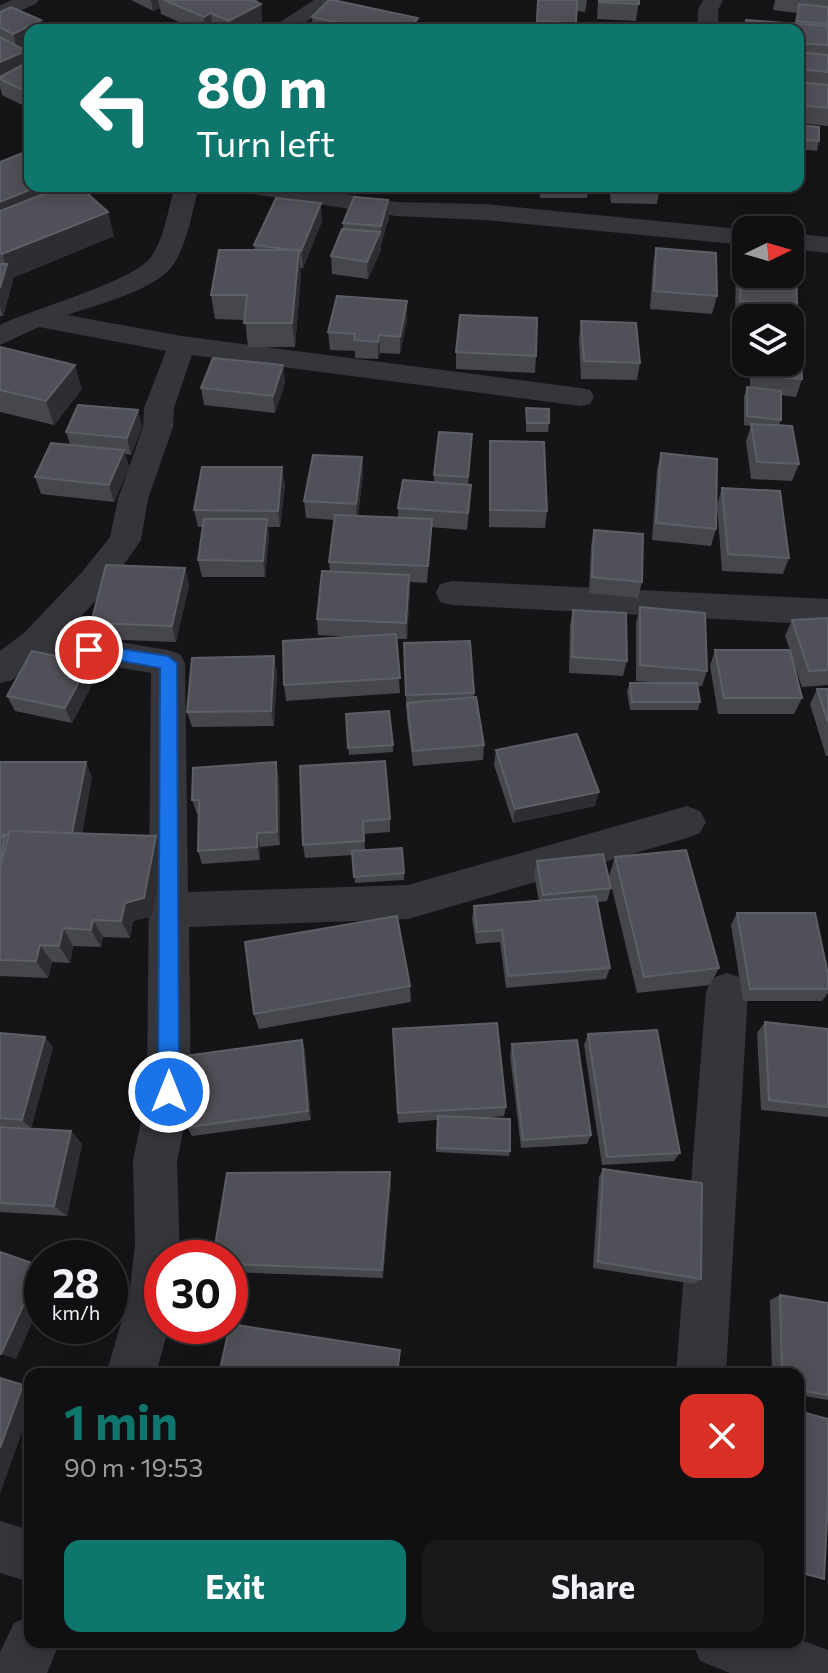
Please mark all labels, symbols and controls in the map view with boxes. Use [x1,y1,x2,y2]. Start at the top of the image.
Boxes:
text: 80 m [196,51,327,120]
icon: left [64,56,168,160]
text: Turn left [196,120,335,164]
north arrow [732,216,804,288]
map controls [732,216,804,376]
button: layers [732,304,804,376]
pin [55,616,123,684]
icon: arrive [67,628,111,672]
position arrow [127,1050,211,1134]
speed limit sign: 30 [144,1240,248,1344]
text: 28 [52,1257,100,1306]
text: km/h [52,1300,100,1324]
text: 1 min [64,1391,178,1450]
button: close [680,1394,764,1478]
text: 90 m · 19:53 [64,1451,203,1482]
button: Exit [64,1540,406,1632]
button: Share [422,1540,764,1632]

